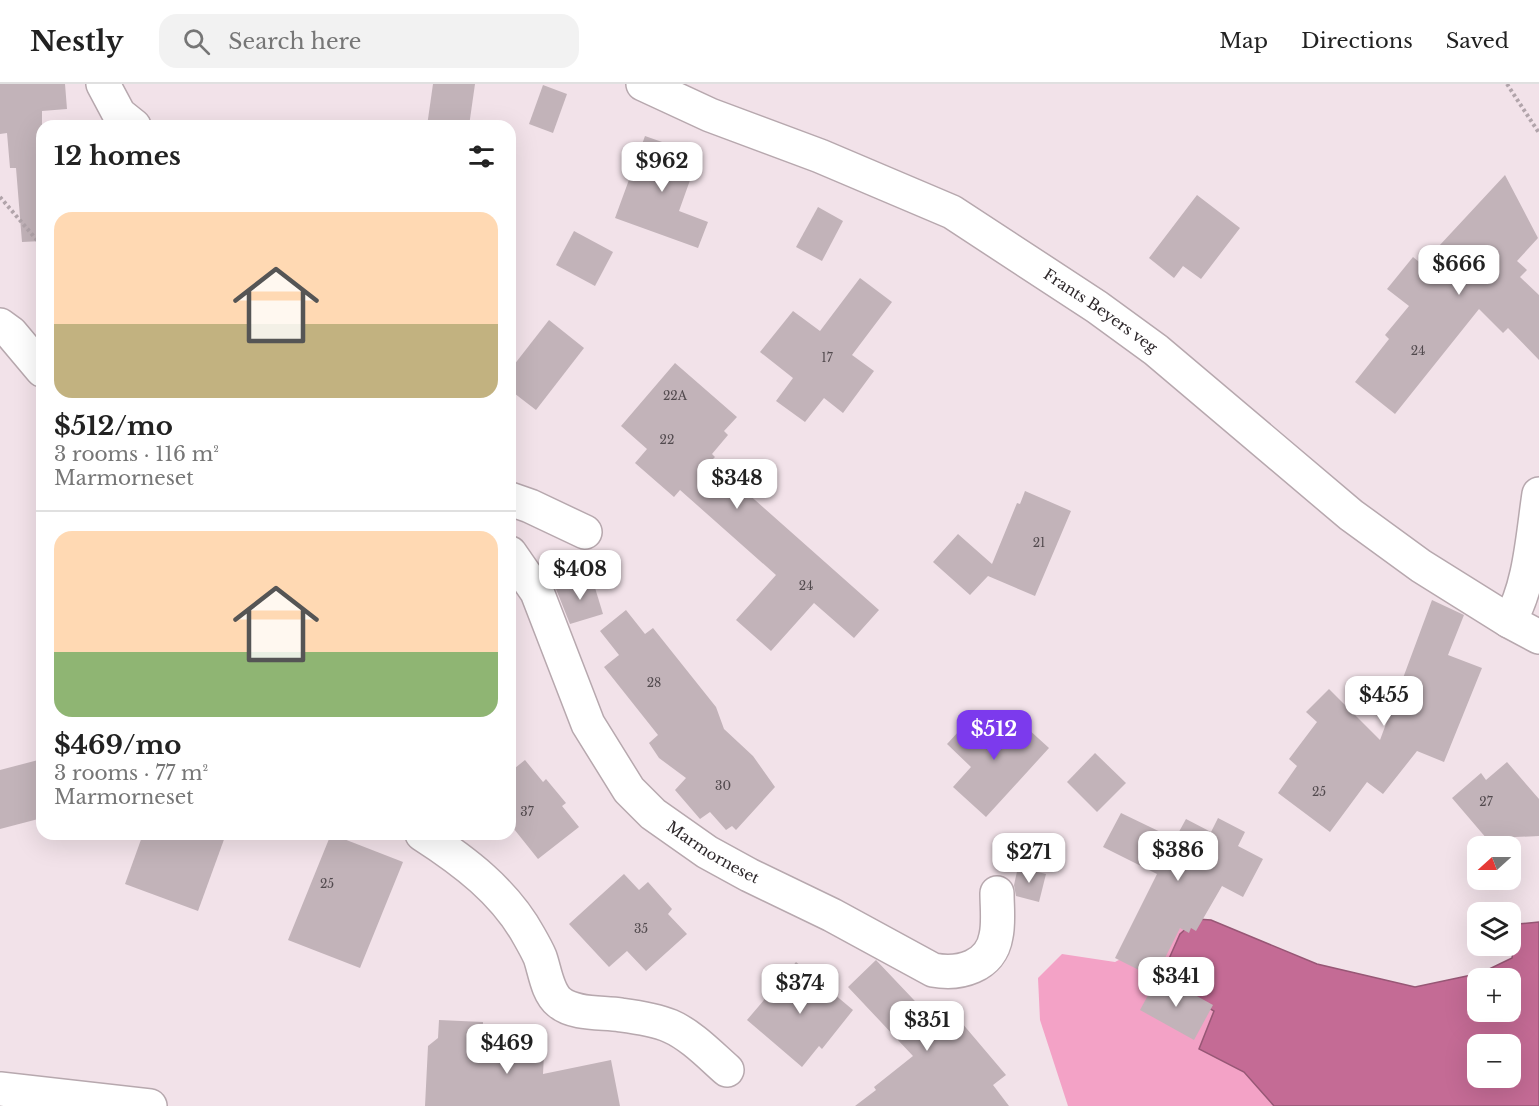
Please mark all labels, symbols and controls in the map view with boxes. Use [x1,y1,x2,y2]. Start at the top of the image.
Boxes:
search box [159,14,579,68]
text: Nestly [30,24,123,59]
icon: search [180,25,213,58]
text: Search here [228,28,361,55]
text: Map [1219,28,1268,54]
text: Directions [1301,28,1413,54]
text: Saved [1446,28,1509,54]
text: 12 homes [54,140,181,172]
icon: filters [465,140,498,173]
pin: $962 [626,142,698,193]
text: $962 [636,149,688,173]
pin: $666 [1423,245,1495,296]
icon: home [222,251,330,359]
text: $666 [1432,252,1486,276]
street label: Frants Beyers veg [1040,265,1162,357]
house number: 24 [1411,343,1425,358]
house number: 17 [821,350,834,365]
house number: 22A [663,388,688,403]
text: $512/mo [54,410,173,442]
house number: 22 [660,432,674,447]
text: 3 rooms · 116 m² [54,442,219,466]
pin: $348 [701,459,773,510]
text: Marmorneset [54,466,194,490]
text: $348 [711,466,763,490]
house number: 21 [1033,535,1045,550]
pin: $408 [544,550,616,601]
text: $408 [553,557,607,581]
icon: home [222,570,330,678]
house number: 24 [799,578,813,593]
house number: 28 [647,675,661,690]
pin: $455 [1348,676,1420,727]
text: $455 [1359,683,1409,707]
pin: $512 [958,710,1030,761]
text: $512 [971,717,1017,741]
text: $469/mo [54,729,181,761]
text: 3 rooms · 77 m² [54,761,208,785]
house number: 30 [715,778,731,793]
house number: 25 [1312,784,1326,799]
text: Marmorneset [54,785,194,809]
house number: 27 [1479,794,1494,809]
house number: 37 [520,804,535,819]
street label: Marmorneset [663,817,763,888]
pin: $386 [1142,831,1214,882]
pin: $271 [993,833,1065,884]
north arrow [1467,836,1521,890]
map controls [1467,836,1521,1088]
text: $386 [1152,838,1204,862]
text: $271 [1006,840,1052,864]
house number: 25 [320,876,334,891]
button: layers [1467,902,1521,956]
house number: 35 [634,921,648,936]
pin: $341 [1140,957,1212,1008]
pin: $374 [764,964,836,1015]
text: $341 [1152,964,1200,988]
button: + [1467,968,1521,1022]
text: $374 [776,971,824,995]
pin: $351 [891,1001,963,1052]
text: $351 [904,1008,950,1032]
pin: $469 [471,1024,543,1075]
text: $469 [480,1031,534,1055]
button: − [1467,1034,1521,1088]

